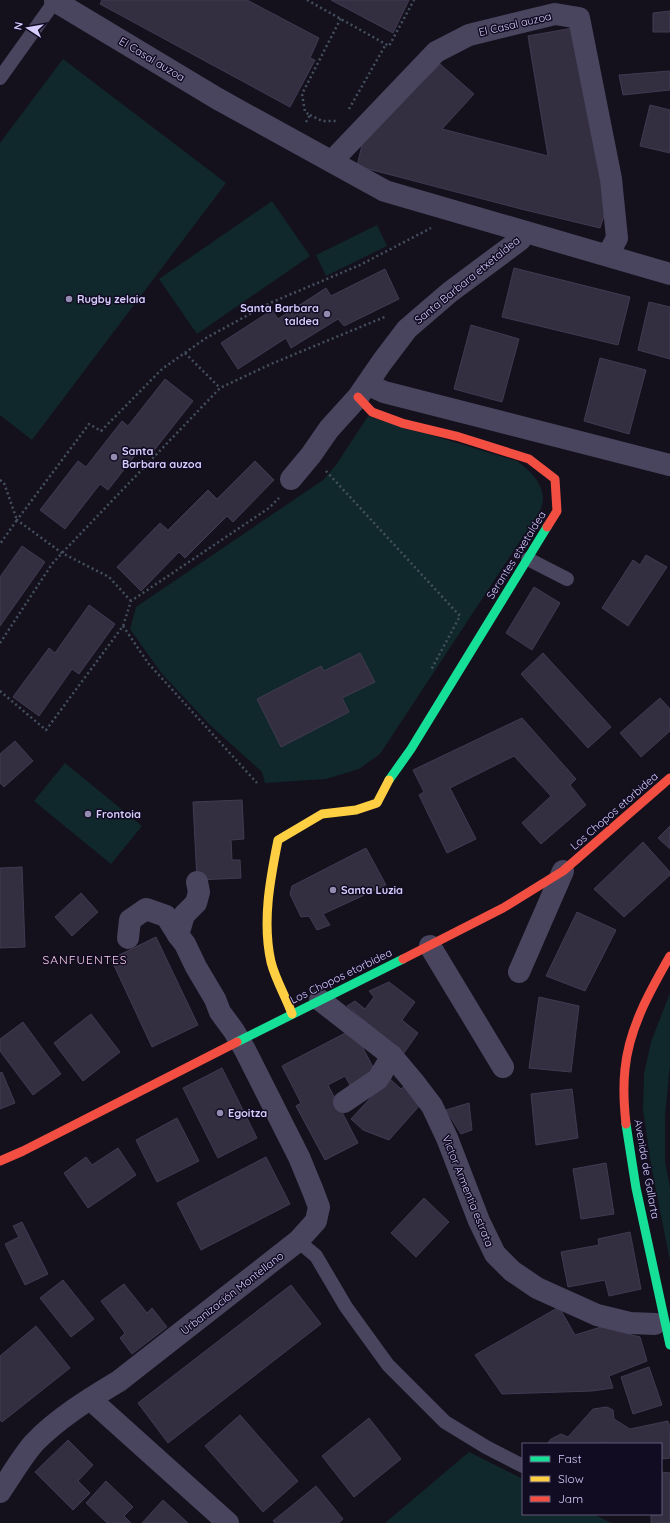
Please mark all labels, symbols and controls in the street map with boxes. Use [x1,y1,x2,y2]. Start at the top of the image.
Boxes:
north arrow [8,8,48,48]
street label: El Casal auzoa [477,9,553,39]
text: N [11,21,26,31]
street label: El Casal auzoa [117,34,187,84]
street label: Santa Barbara etxetaldea [411,233,523,327]
place label: Rugby zelaia [77,292,145,306]
marker: Rugby zelaia [64,294,74,304]
place label: Santa Barbara taldea [240,301,319,328]
marker: Santa Barbara taldea [322,309,332,319]
place label: Santa Barbara auzoa [122,444,202,471]
marker: Santa Barbara auzoa [109,452,119,462]
street label: Serantes etxetaldea [483,508,549,602]
street label: Los Chopos etorbidea [567,769,661,853]
place label: Frontoia [96,807,141,821]
marker: Frontoia [83,809,93,819]
place label: Santa Luzia [341,883,403,897]
marker: Santa Luzia [328,885,338,895]
street label: Los Chopos etorbidea [288,945,394,1007]
district label: SANFUENTES [43,952,127,967]
place label: Egoitza [228,1106,267,1120]
marker: Egoitza [215,1108,225,1118]
street label: Avenida de Gallarta [631,1118,663,1220]
street label: Victor Armentia estrata [439,1133,497,1249]
street label: Urbanización Montellano [178,1248,287,1338]
legend [522,1443,662,1515]
text: Fast [558,1451,582,1466]
text: Slow [558,1471,584,1486]
text: Jam [558,1491,583,1506]

